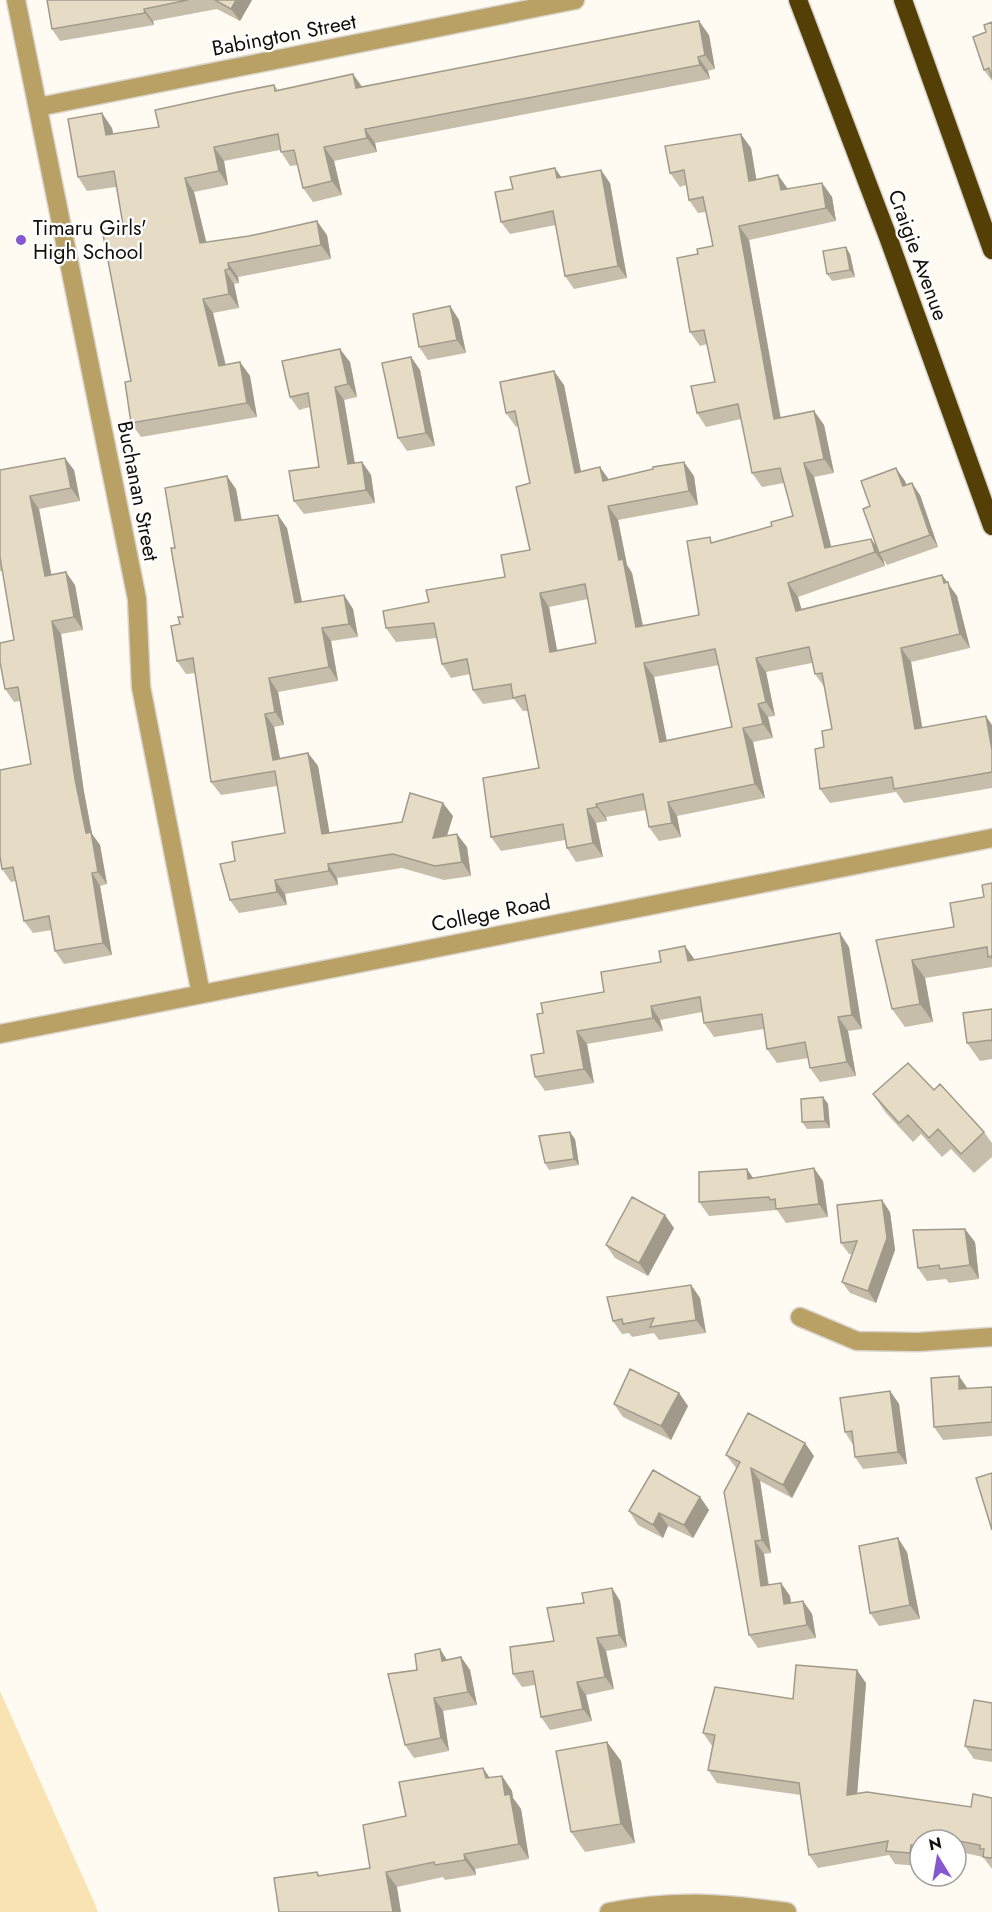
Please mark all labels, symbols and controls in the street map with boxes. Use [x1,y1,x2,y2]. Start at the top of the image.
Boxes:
street label: Babington Street [209,6,359,64]
street label: Craigie Avenue [880,185,956,325]
place label: Timaru Girls' High School [33,213,147,267]
marker: Timaru Girls' High School [14,233,28,247]
street label: Buchanan Street [110,418,166,564]
street label: College Road [429,887,553,939]
north arrow [908,1828,968,1888]
text: N [927,1831,944,1856]

